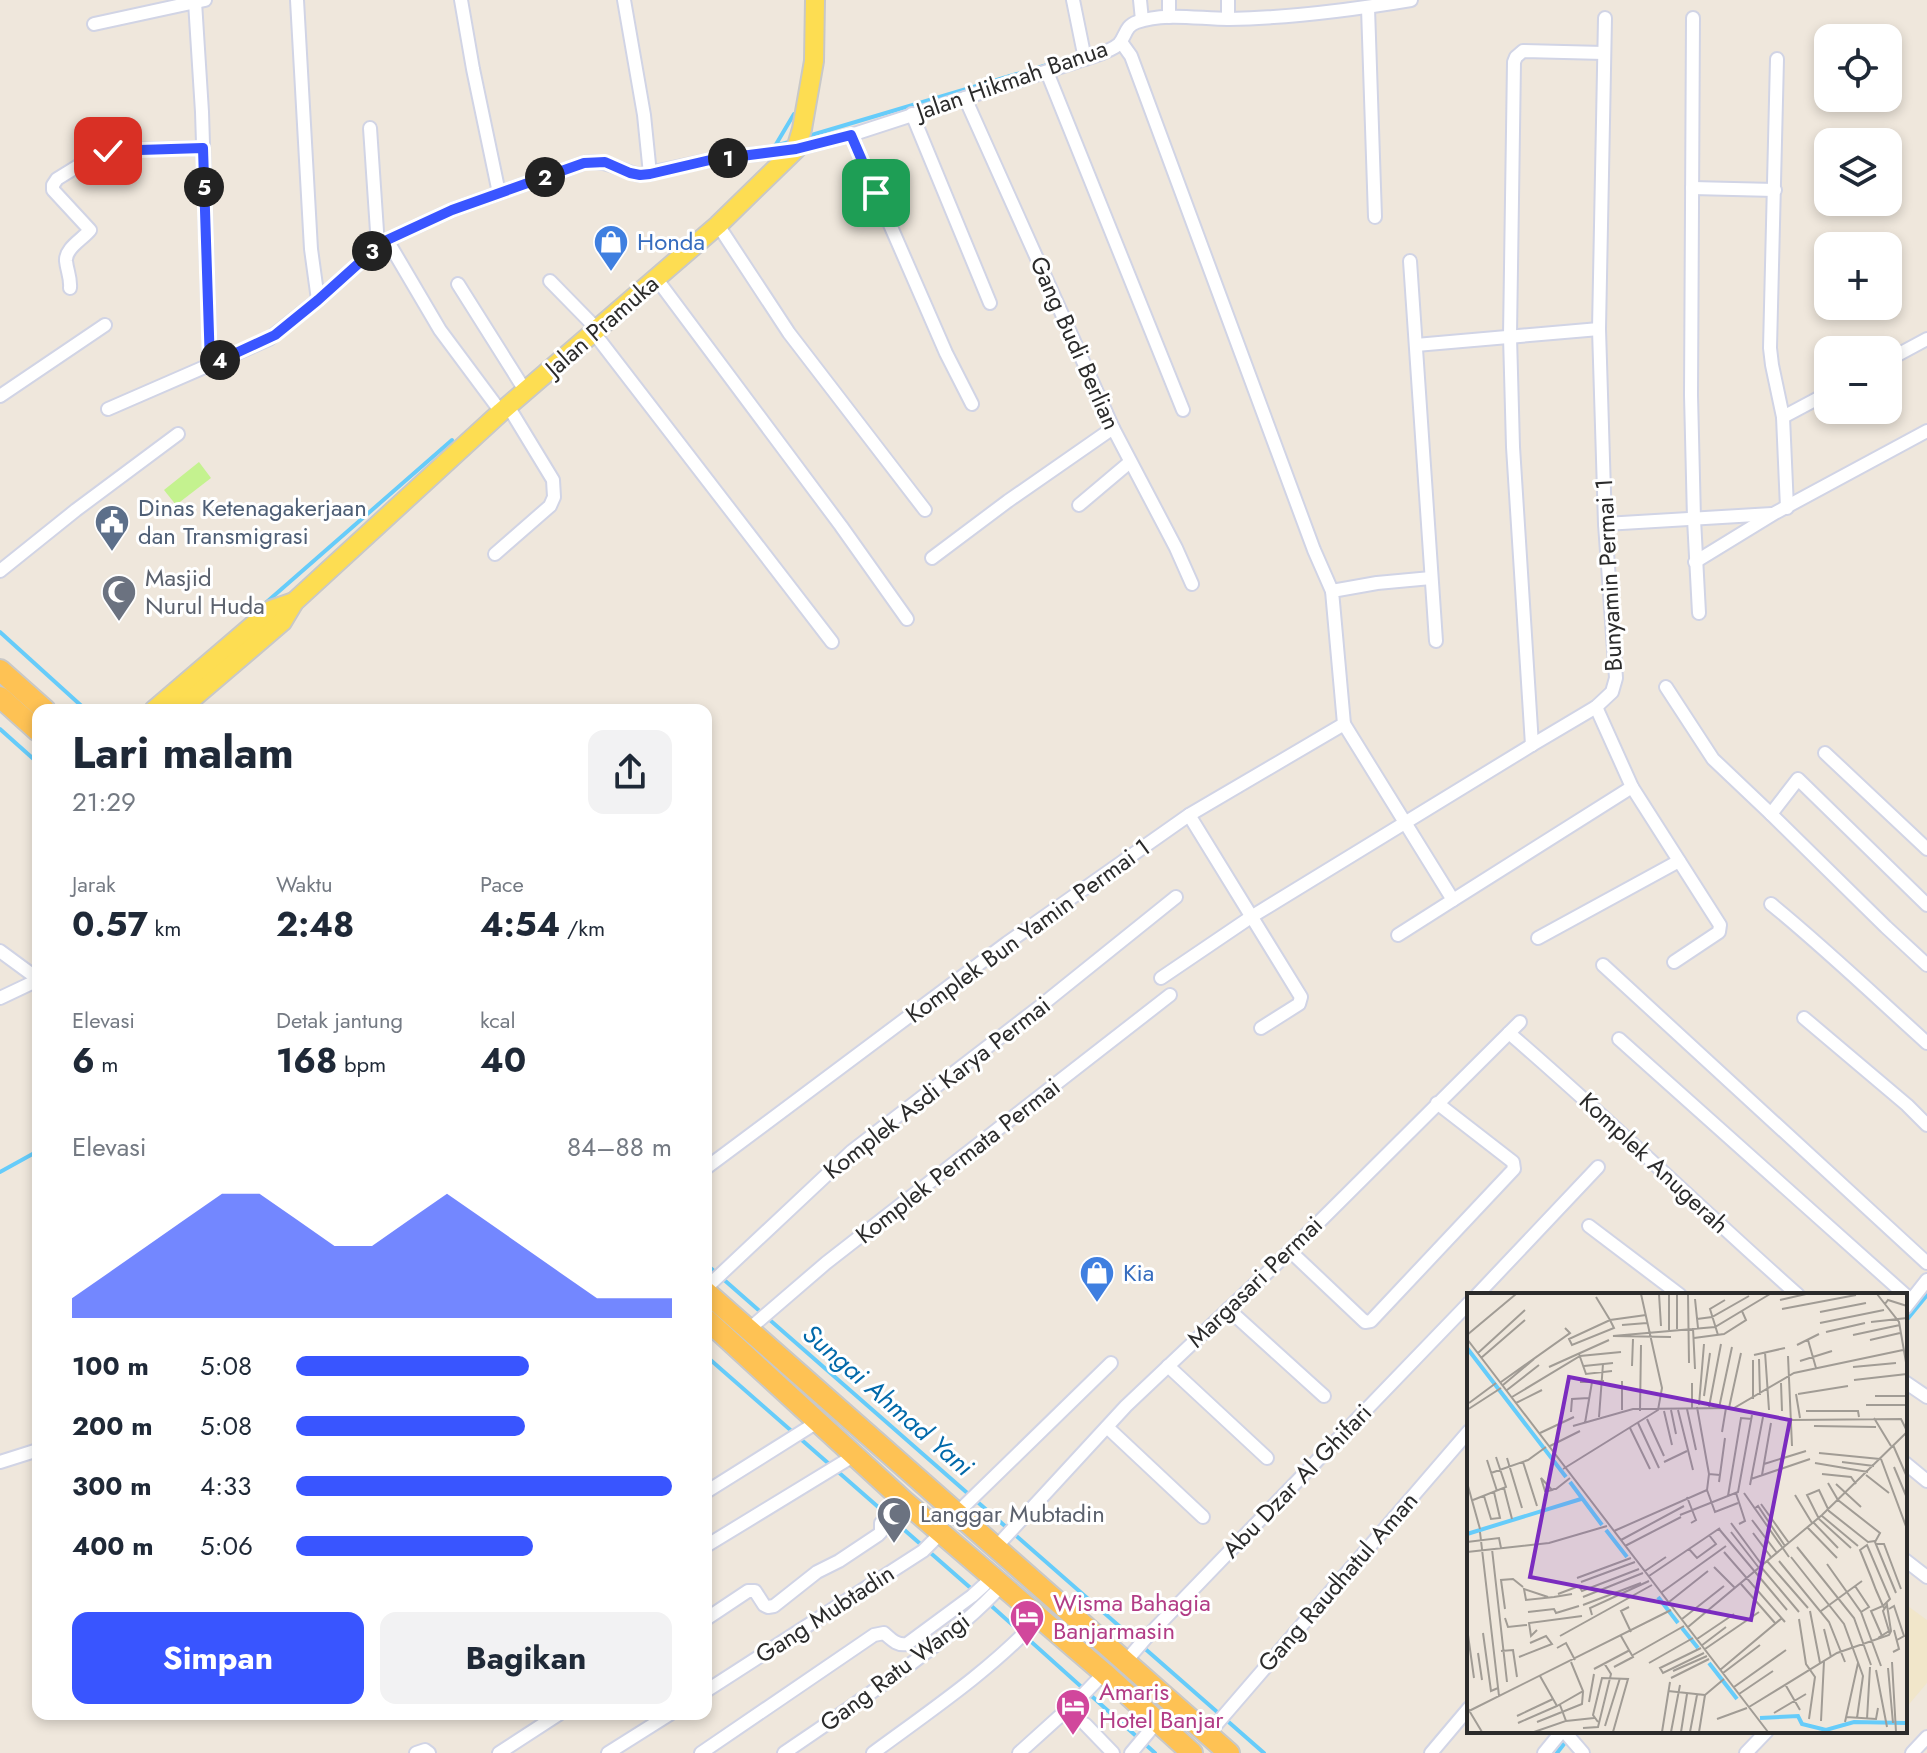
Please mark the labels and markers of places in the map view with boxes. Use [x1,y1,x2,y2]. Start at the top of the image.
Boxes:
pin [74,117,142,185]
pin: 1 [708,138,748,178]
pin: 2 [525,157,565,197]
pin [842,159,910,227]
pin: 5 [184,167,224,207]
shop icon: Honda [592,223,630,273]
place label: Honda [637,224,705,259]
pin: 3 [352,231,392,271]
pin: 4 [200,340,240,380]
place label: Dinas Ketenagakerjaan dan Transmigrasi [138,490,367,553]
public building icon: Dinas Ketenagakerjaan dan Transmigrasi [93,503,131,553]
place label: Masjid Nurul Huda [145,560,265,623]
mosque icon: Masjid Nurul Huda [100,573,138,623]
shop icon: Kia [1078,1254,1116,1304]
place label: Kia [1123,1255,1154,1290]
mosque icon: Langgar Mubtadin [875,1495,913,1545]
place label: Langgar Mubtadin [920,1496,1105,1531]
place label: Wisma Bahagia Banjarmasin [1053,1585,1211,1648]
hotel icon: Wisma Bahagia Banjarmasin [1008,1598,1046,1648]
place label: Amaris Hotel Banjar [1099,1674,1224,1737]
hotel icon: Amaris Hotel Banjar [1054,1687,1092,1737]

